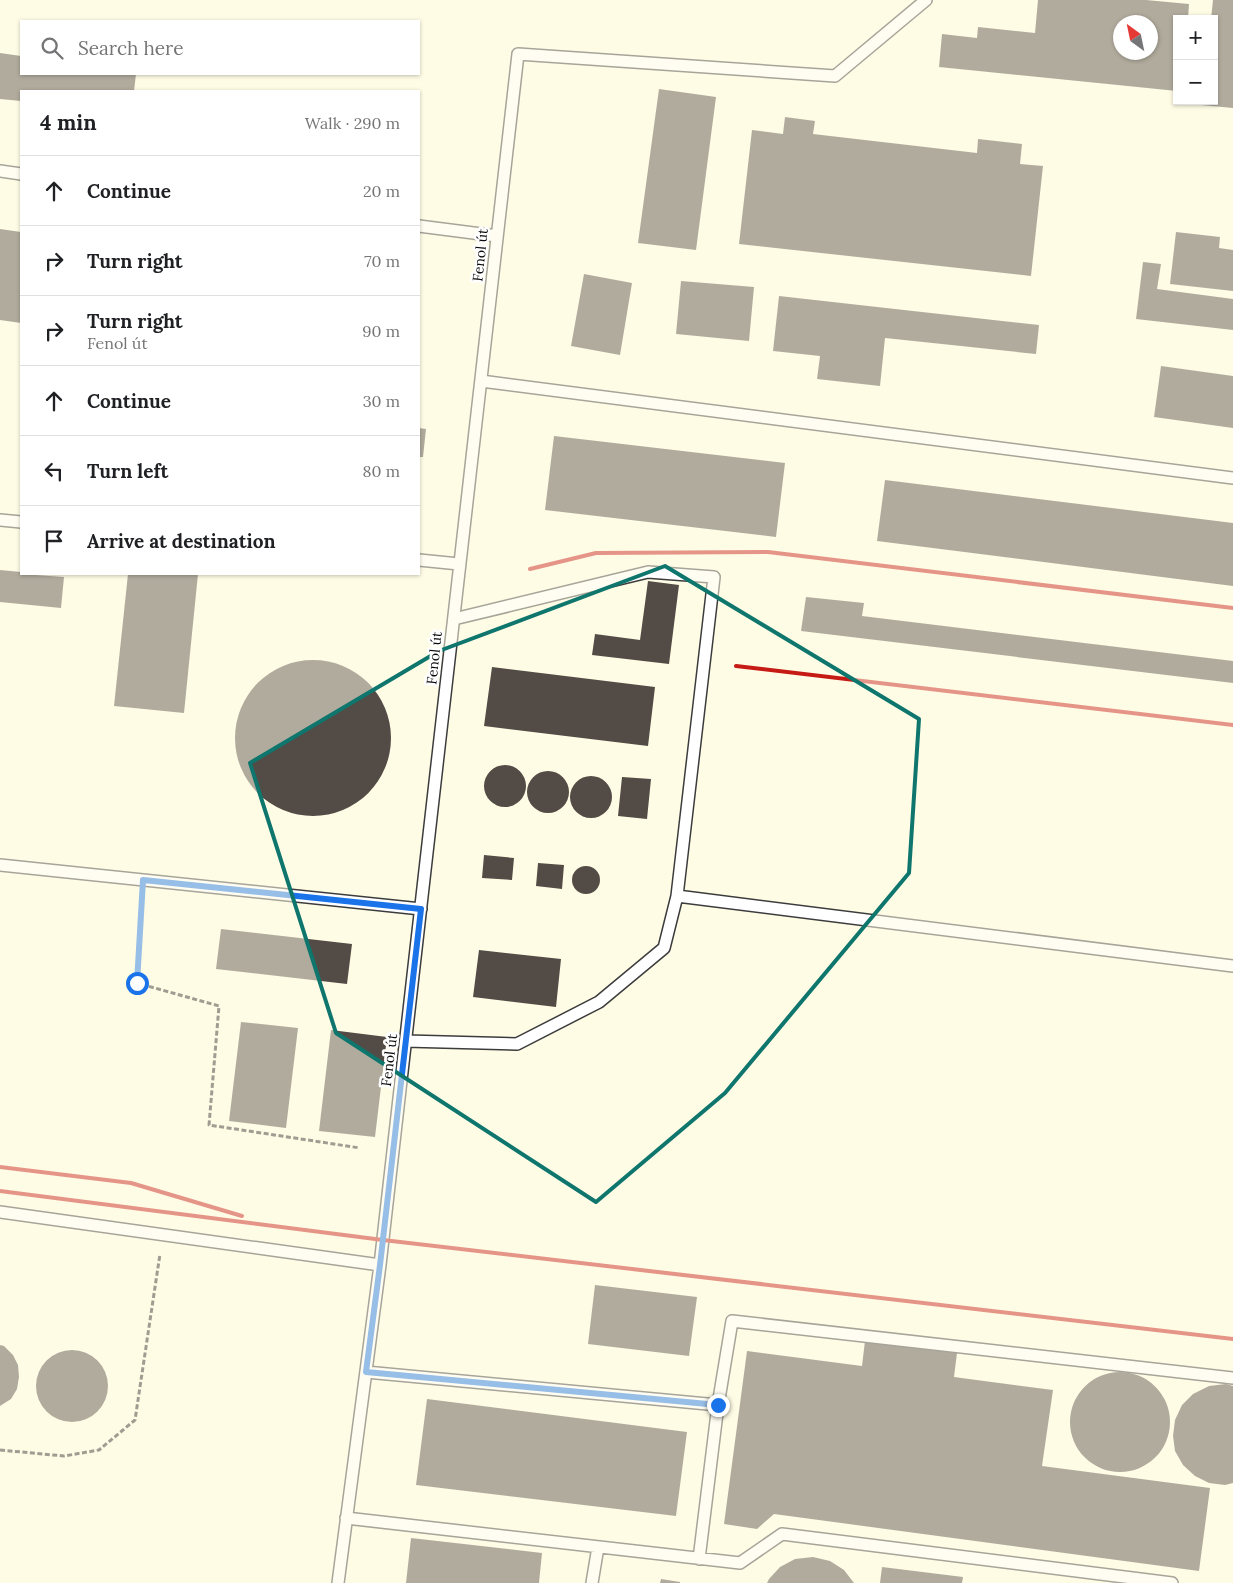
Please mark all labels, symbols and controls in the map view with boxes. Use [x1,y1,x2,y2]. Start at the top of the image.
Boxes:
north arrow [1113,15,1158,60]
map controls [1173,15,1218,105]
button: + [1173,15,1218,60]
search box [20,20,420,75]
icon: search [38,34,66,62]
text: Search here [78,36,184,60]
button: − [1173,60,1218,105]
text: 4 min [40,109,97,136]
text: Walk · 290 m [305,113,400,133]
icon: ahead [40,177,68,205]
text: Continue [87,179,171,203]
text: 20 m [363,181,400,201]
street label: Fenol út [468,227,492,282]
icon: right [40,247,68,275]
text: Turn right [87,249,183,273]
text: 70 m [364,251,400,271]
text: Turn right [87,309,183,333]
icon: right [40,317,68,345]
text: 90 m [362,321,400,341]
text: Fenol út [87,333,148,353]
icon: ahead [40,387,68,415]
text: Continue [87,389,171,413]
text: 30 m [363,391,400,411]
icon: left [40,457,68,485]
text: Turn left [87,459,168,483]
text: 80 m [363,461,400,481]
icon: arrive [40,527,68,555]
text: Arrive at destination [87,529,276,553]
street label: Fenol út [422,630,446,685]
route start [126,972,149,995]
street label: Fenol út [377,1032,401,1087]
route end [707,1394,730,1417]

